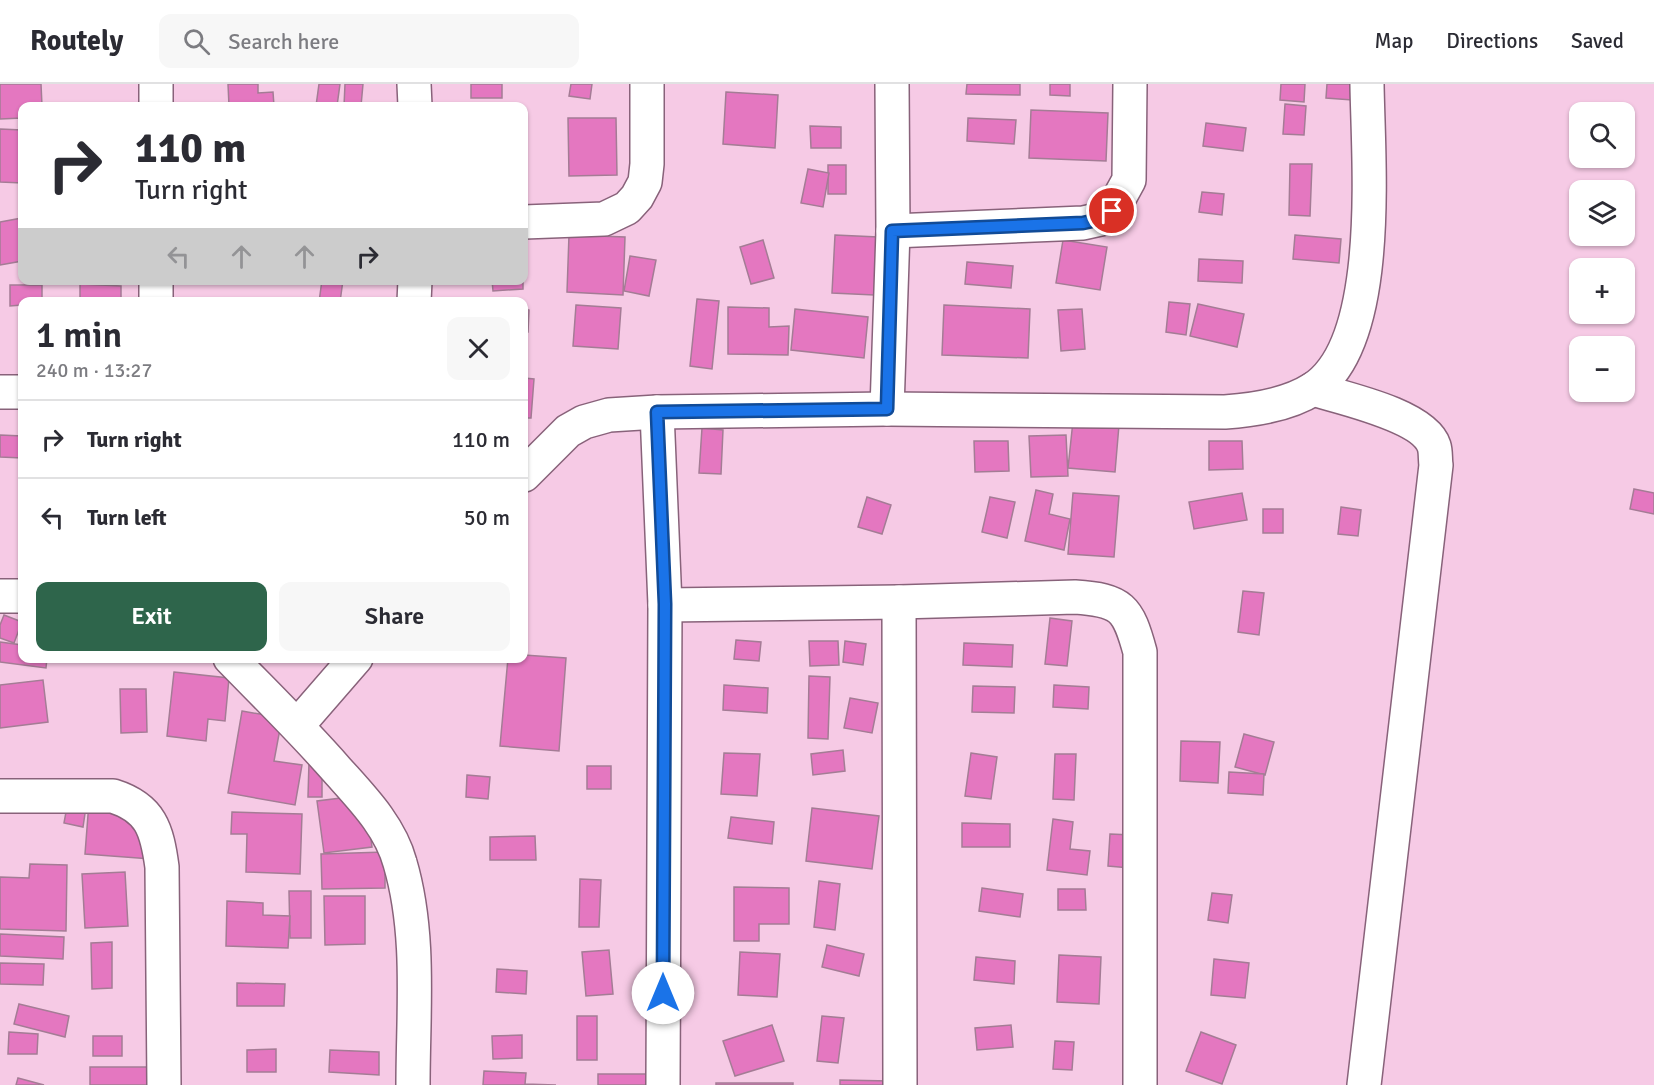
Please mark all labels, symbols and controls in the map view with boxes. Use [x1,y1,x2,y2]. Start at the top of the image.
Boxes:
search box [159,14,579,68]
text: Routely [30,24,123,58]
icon: search [180,25,213,58]
text: Search here [228,28,339,55]
text: Map [1375,28,1413,54]
text: Directions [1446,28,1538,54]
text: Saved [1571,28,1624,54]
map controls [1569,102,1635,402]
button: search [1569,102,1635,168]
text: 110 m [135,123,246,174]
icon: right [36,126,114,204]
text: Turn right [135,174,248,207]
button: layers [1569,180,1635,246]
pin [1086,185,1137,236]
icon: arrive [1095,194,1128,227]
icon: left [162,240,195,273]
icon: ahead [225,240,258,273]
icon: ahead [288,240,321,273]
icon: right [351,240,384,273]
button: + [1569,258,1635,324]
text: 1 min [36,313,122,358]
button: close [447,317,510,380]
button: − [1569,336,1635,402]
text: 240 m · 13:27 [36,358,152,383]
icon: right [36,423,69,456]
text: Turn right [87,426,182,453]
text: 110 m [452,426,510,453]
icon: left [36,501,69,534]
text: Turn left [87,504,167,531]
text: 50 m [464,504,510,531]
button: Exit [36,582,267,651]
button: Share [279,582,510,651]
position arrow [631,961,695,1025]

